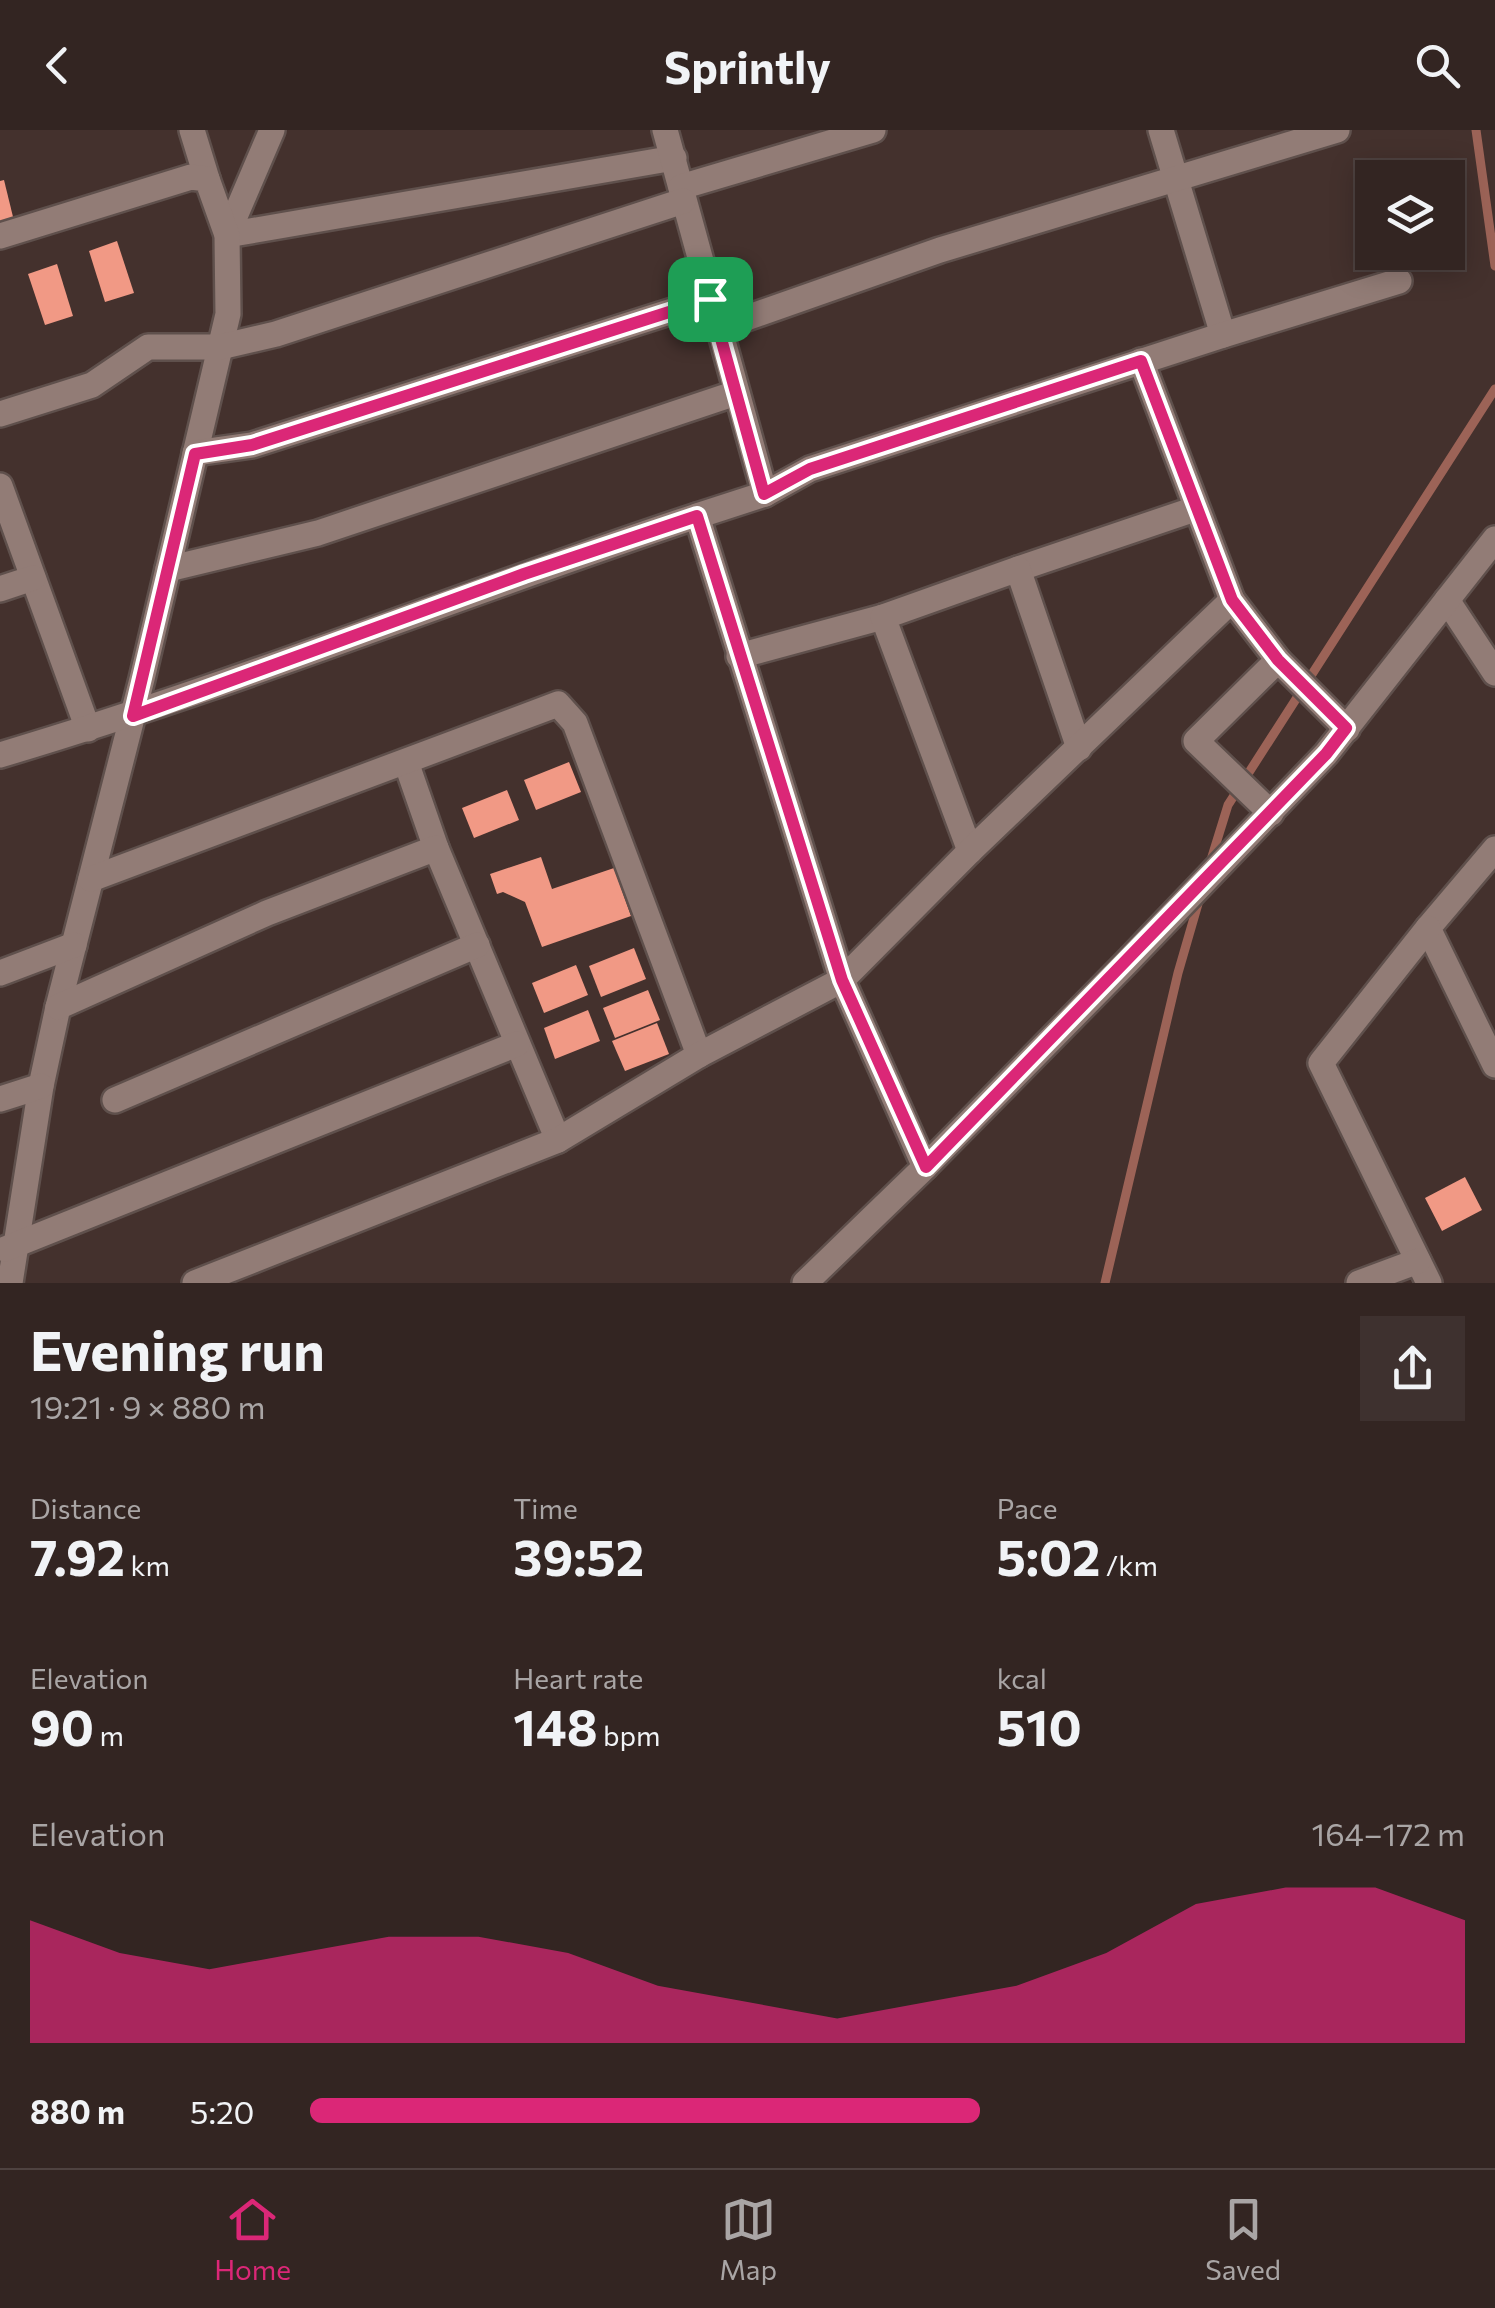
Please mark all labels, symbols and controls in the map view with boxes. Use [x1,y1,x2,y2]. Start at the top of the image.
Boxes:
icon: back [30,38,85,93]
text: Sprintly [664,38,831,93]
icon: search [1410,38,1465,93]
map controls [1355,160,1465,270]
button: layers [1355,160,1465,270]
pin [668,257,753,342]
icon: arrive [683,272,738,327]
text: Evening run [30,1315,325,1382]
button: share [1360,1316,1465,1421]
text: 19:21 · 9 × 880 m [30,1386,265,1426]
text: Distance [30,1491,141,1525]
text: Time [513,1491,578,1525]
text: Pace [997,1491,1058,1525]
text: 7.92 [30,1525,125,1586]
text: 39:52 [513,1525,644,1586]
text: 5:02 [997,1525,1100,1586]
text: km [125,1548,170,1582]
text: /km [1100,1548,1158,1582]
text: Elevation [30,1661,148,1695]
text: Heart rate [513,1661,643,1695]
text: kcal [997,1661,1047,1695]
text: 90 [30,1695,94,1756]
text: 148 [513,1695,598,1756]
text: 510 [997,1695,1082,1756]
text: m [94,1718,124,1752]
text: bpm [598,1718,660,1752]
text: Elevation [30,1813,165,1853]
text: 164–172 m [1311,1813,1465,1853]
text: 880 m [30,2091,125,2131]
text: 5:20 [190,2091,254,2131]
tab: Home [214,2192,291,2286]
tab: Map [719,2192,777,2286]
tab: Saved [1205,2192,1281,2286]

